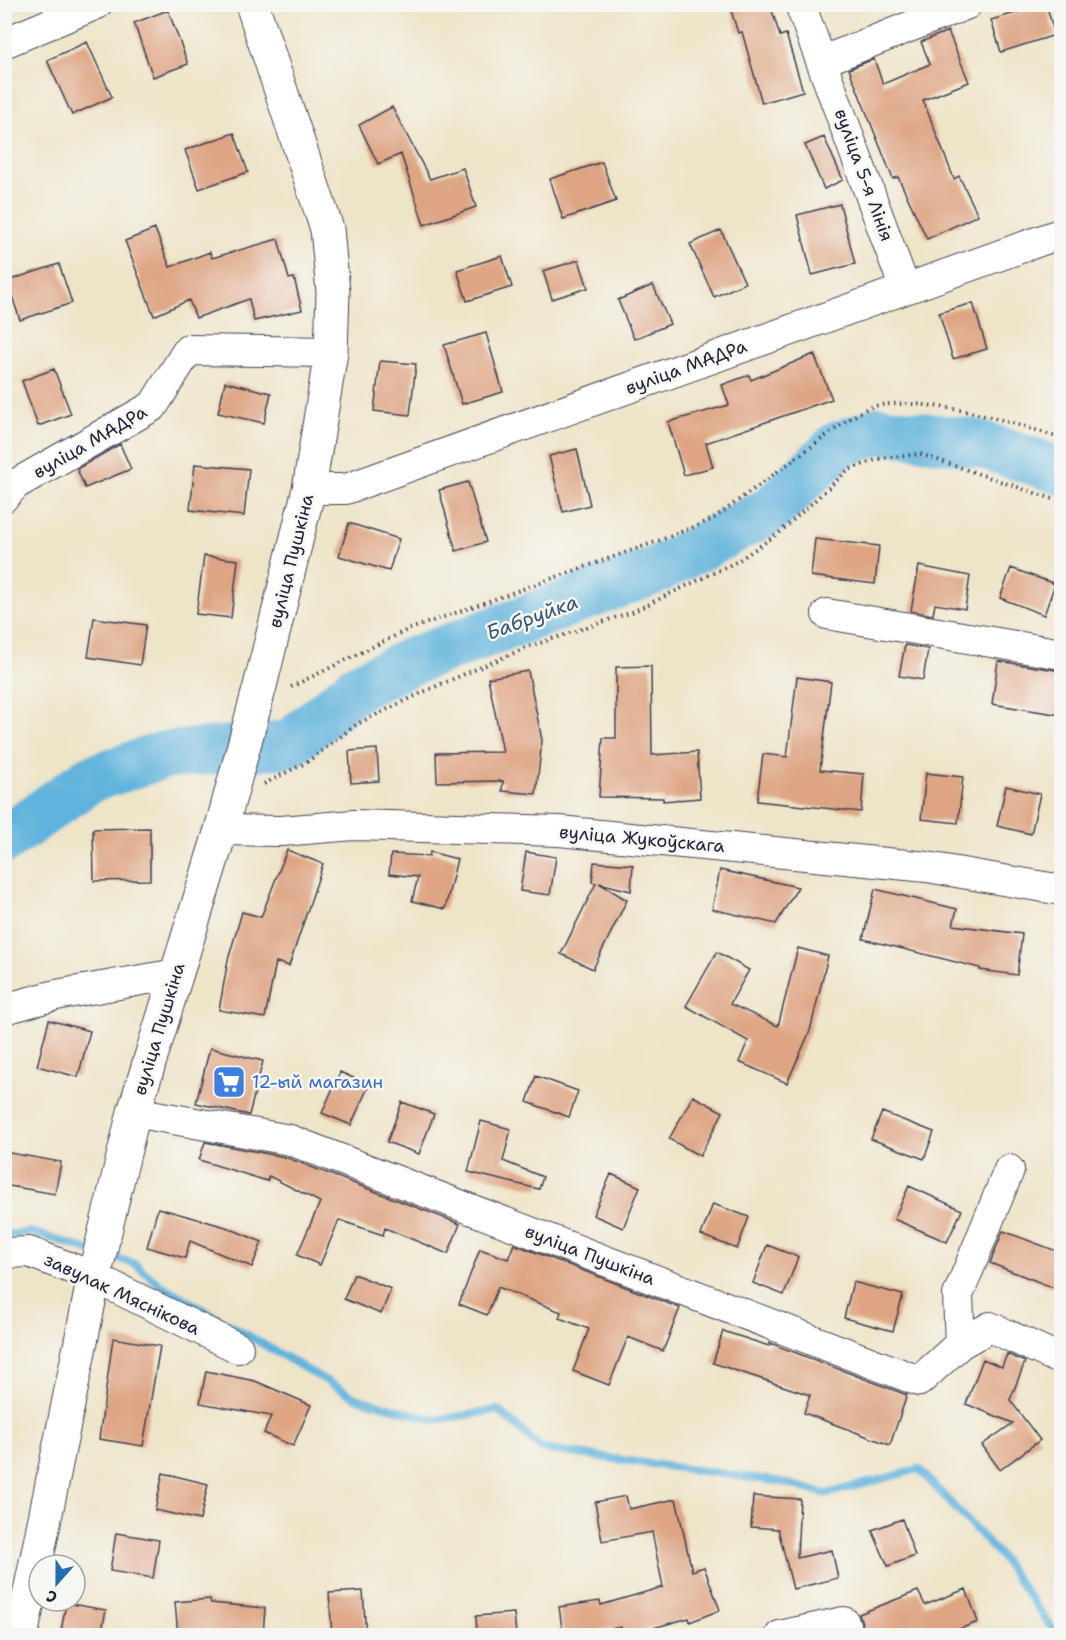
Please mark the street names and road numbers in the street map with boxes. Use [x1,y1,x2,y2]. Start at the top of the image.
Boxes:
street label: вуліца 5-я Лінія [829,105,899,245]
street label: вуліца МАДРа [622,334,750,400]
street label: вуліца МАДРа [29,400,151,484]
street label: вуліца Пушкіна [263,492,319,630]
street label: вуліца Жукоўскага [558,820,726,858]
street label: вуліца Пушкіна [127,960,191,1098]
street label: вуліца Пушкіна [522,1219,658,1291]
street label: завулак Мяснікова [40,1247,204,1341]

